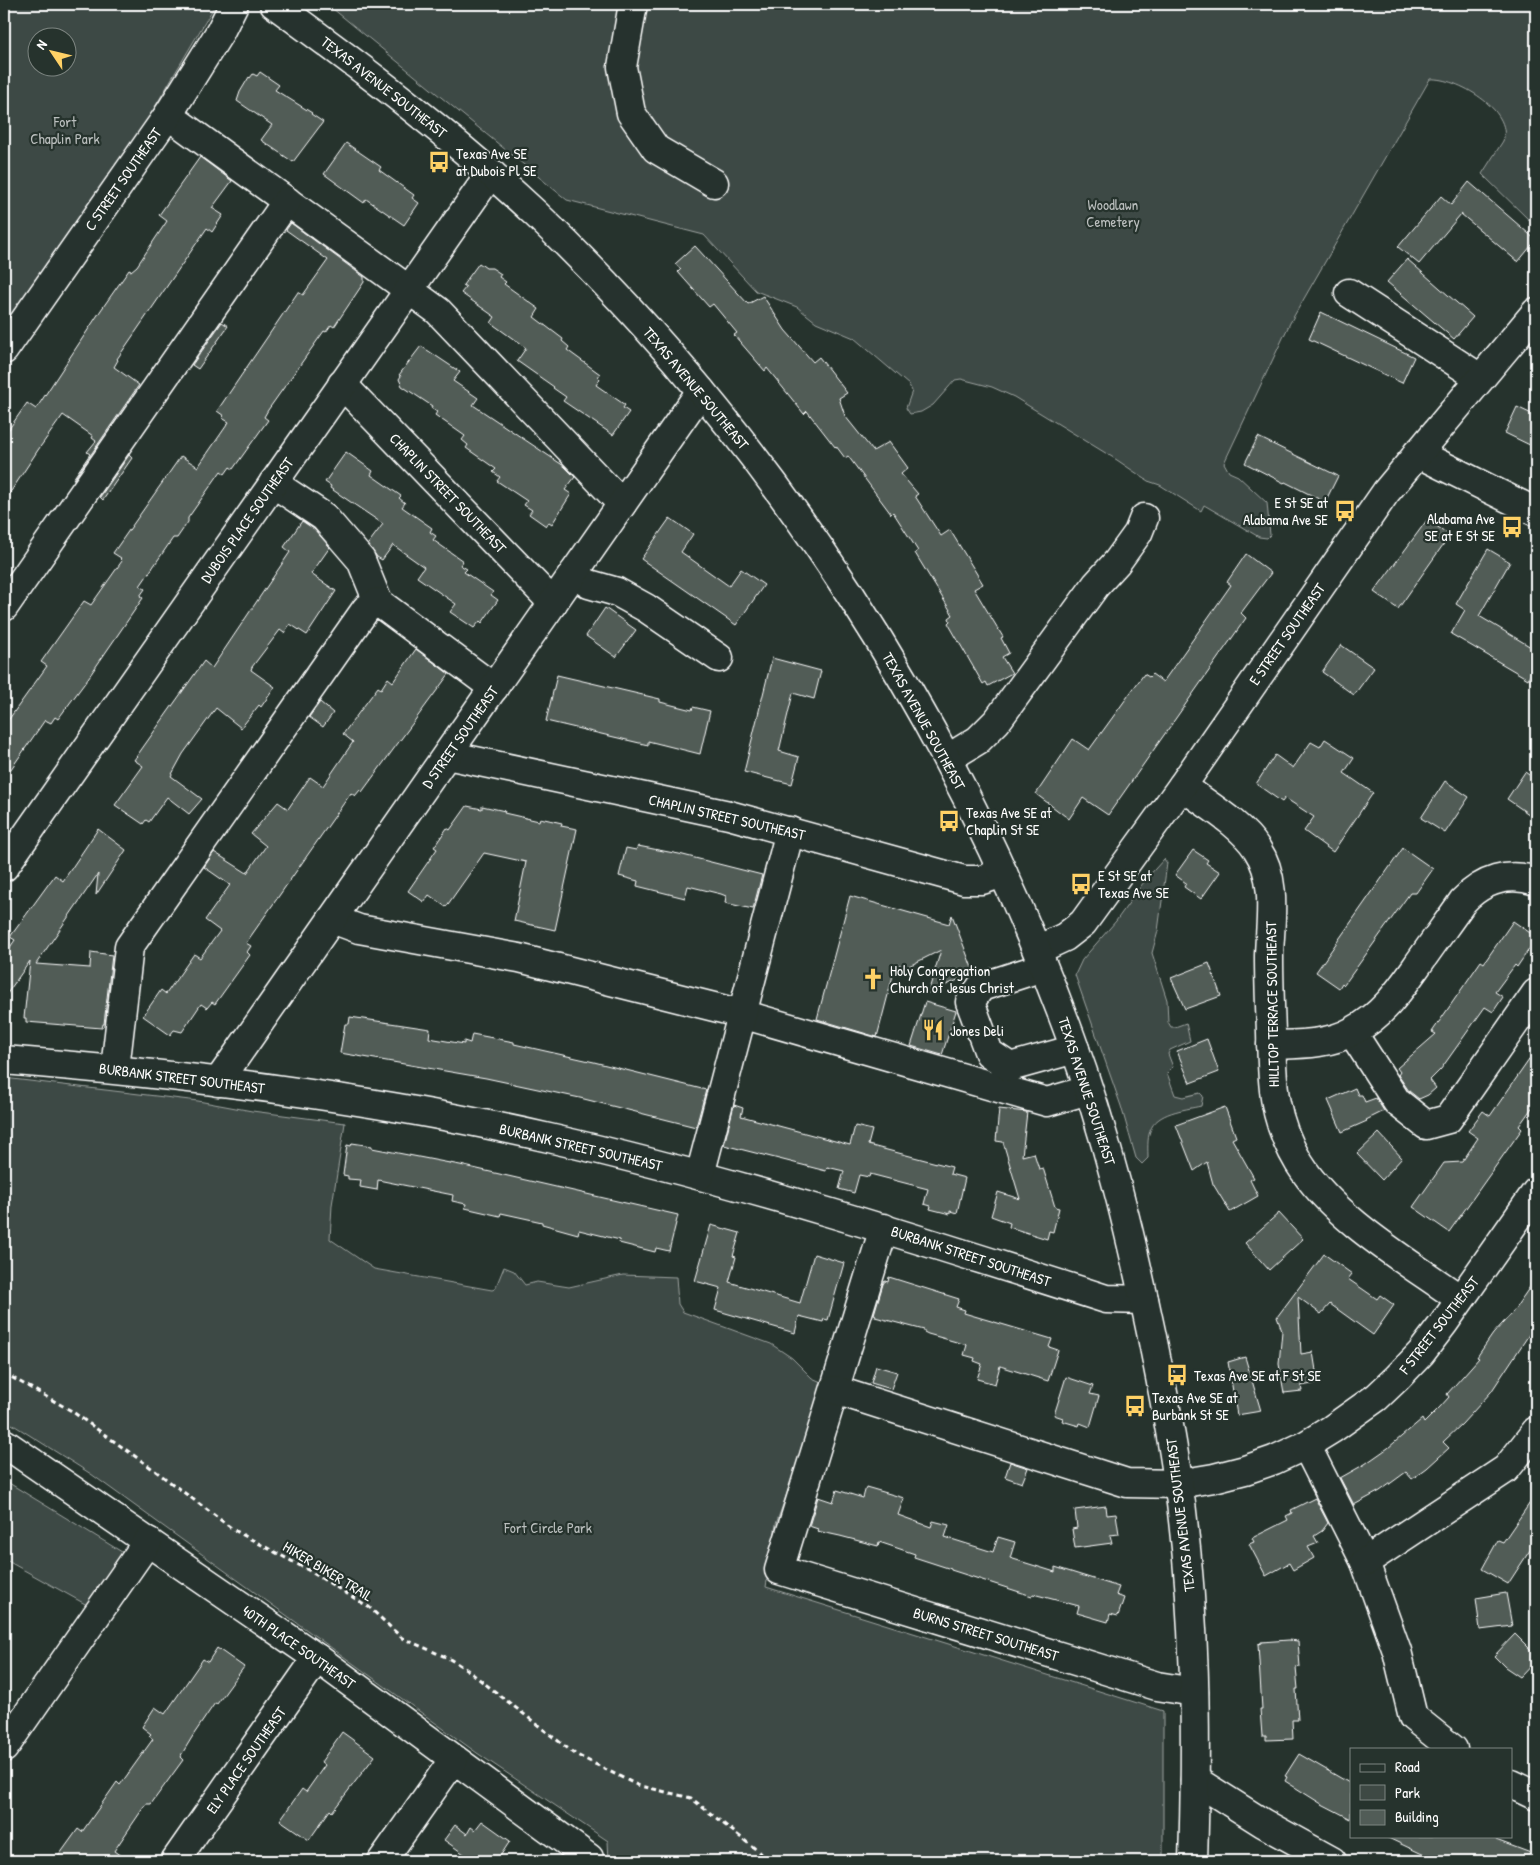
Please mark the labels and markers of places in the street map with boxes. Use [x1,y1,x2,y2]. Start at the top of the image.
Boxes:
place label: Texas Ave SE at Dubois Pl SE [456,143,537,181]
bus stop icon: Texas Ave SE at Dubois Pl SE [426,149,452,175]
place label: E St SE at Alabama Ave SE [1243,492,1329,530]
bus stop icon: E St SE at Alabama Ave SE [1332,498,1358,524]
place label: Alabama Ave SE at E St SE [1424,508,1495,546]
bus stop icon: Alabama Ave SE at E St SE [1499,514,1525,540]
place label: Texas Ave SE at Chaplin St SE [966,802,1052,840]
bus stop icon: Texas Ave SE at Chaplin St SE [936,808,962,834]
place label: E St SE at Texas Ave SE [1098,865,1169,903]
bus stop icon: E St SE at Texas Ave SE [1068,871,1094,897]
place label: Holy Congregation Church of Jesus Christ [890,960,1015,998]
church icon: Holy Congregation Church of Jesus Christ [860,966,886,992]
restaurant icon: Jones Deli [920,1017,946,1043]
place label: Jones Deli [950,1020,1004,1041]
bus stop icon: Texas Ave SE at F St SE [1164,1362,1190,1388]
place label: Texas Ave SE at F St SE [1194,1365,1321,1386]
place label: Texas Ave SE at Burbank St SE [1152,1387,1238,1425]
bus stop icon: Texas Ave SE at Burbank St SE [1122,1393,1148,1419]

